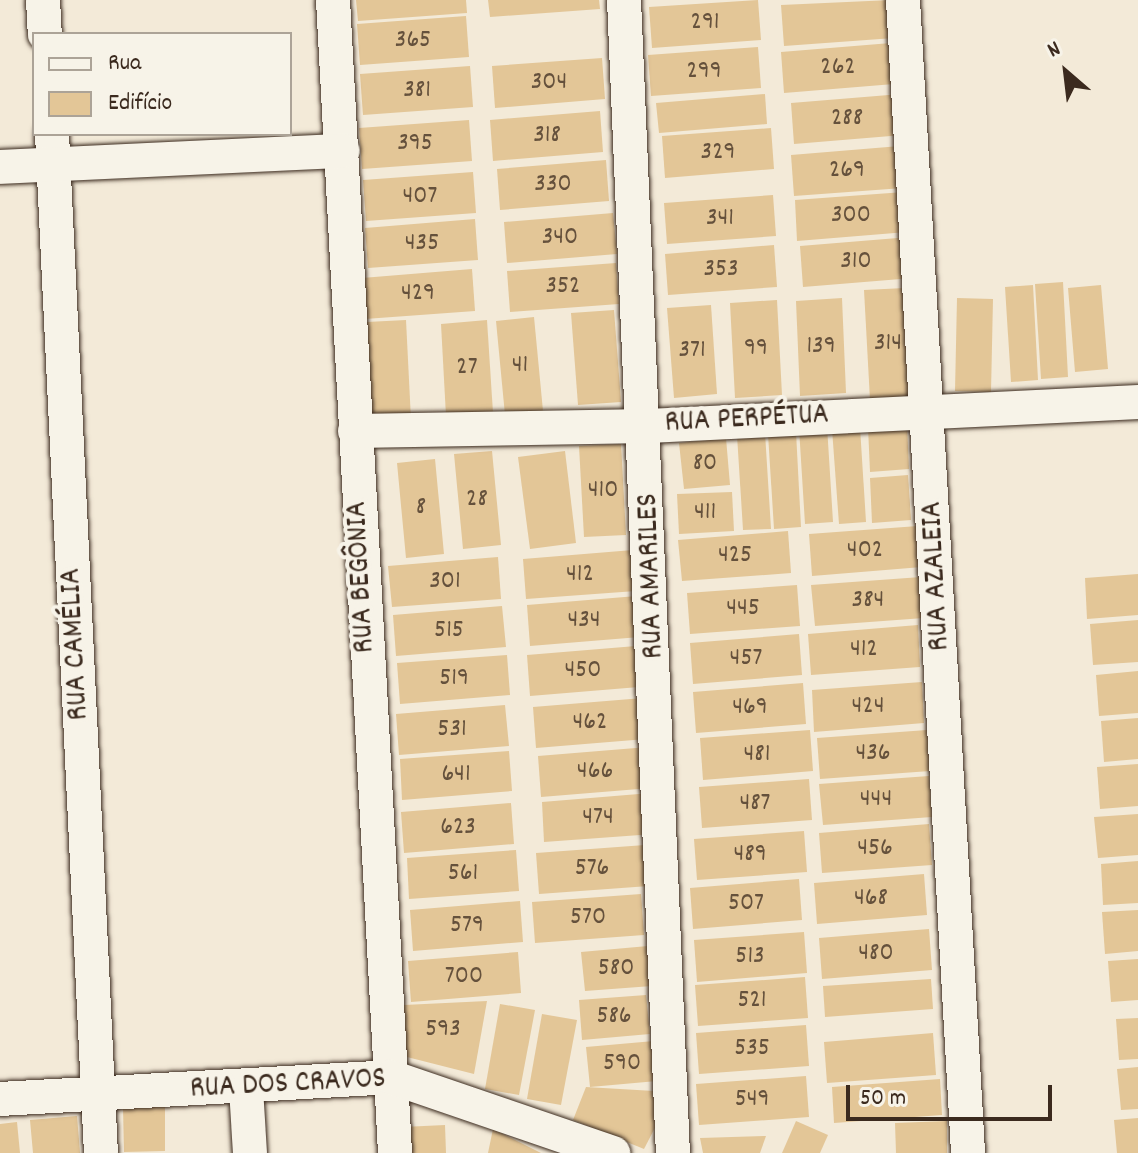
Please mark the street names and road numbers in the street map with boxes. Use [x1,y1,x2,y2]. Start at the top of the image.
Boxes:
street label: RUA PERPÉTUA [664,399,830,443]
street label: RUA AMARILES [632,493,674,659]
street label: RUA BEGÔNIA [341,500,385,654]
street label: RUA AZALEIA [916,500,960,652]
street label: RUA CAMÉLIA [55,567,99,721]
street label: RUA DOS CRAVOS [189,1063,387,1109]

